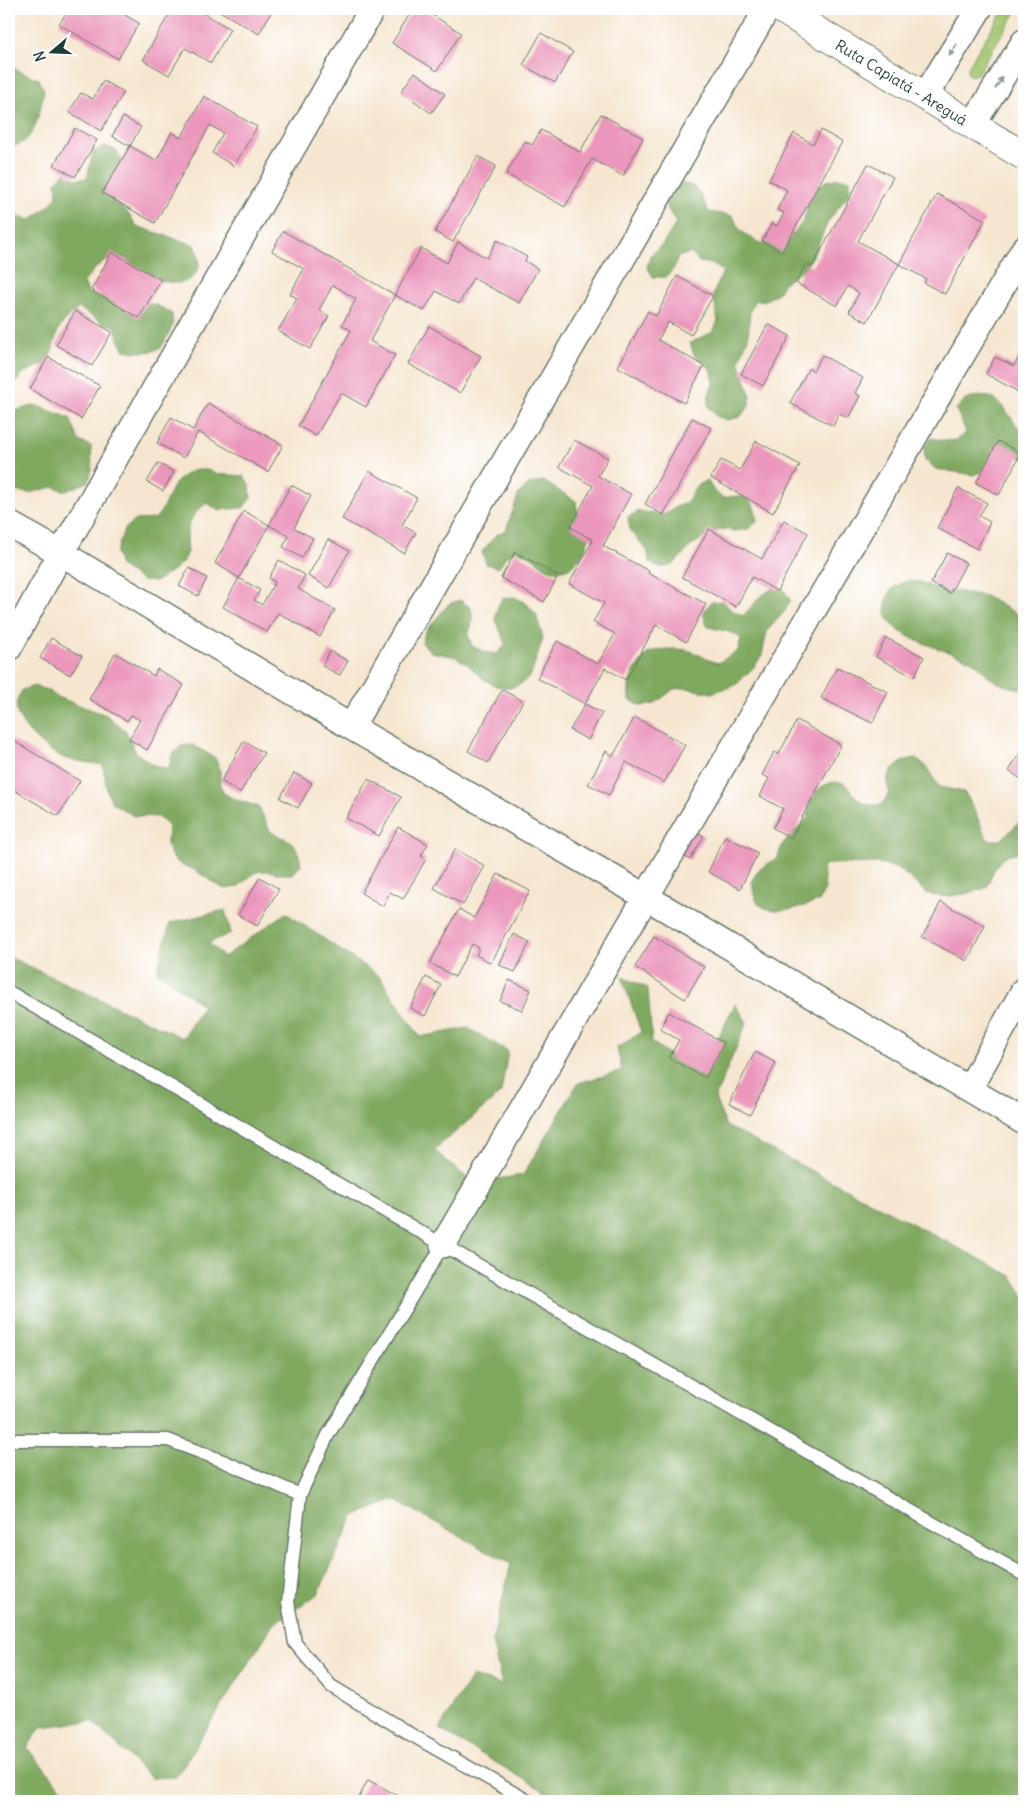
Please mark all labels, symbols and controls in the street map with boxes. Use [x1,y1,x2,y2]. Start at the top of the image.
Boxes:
north arrow [28,28,78,78]
street label: Ruta Capiatá - Areguá [832,35,971,129]
one-way arrow [949,44,958,57]
text: N [30,49,50,64]
one-way arrow [994,77,1003,90]

